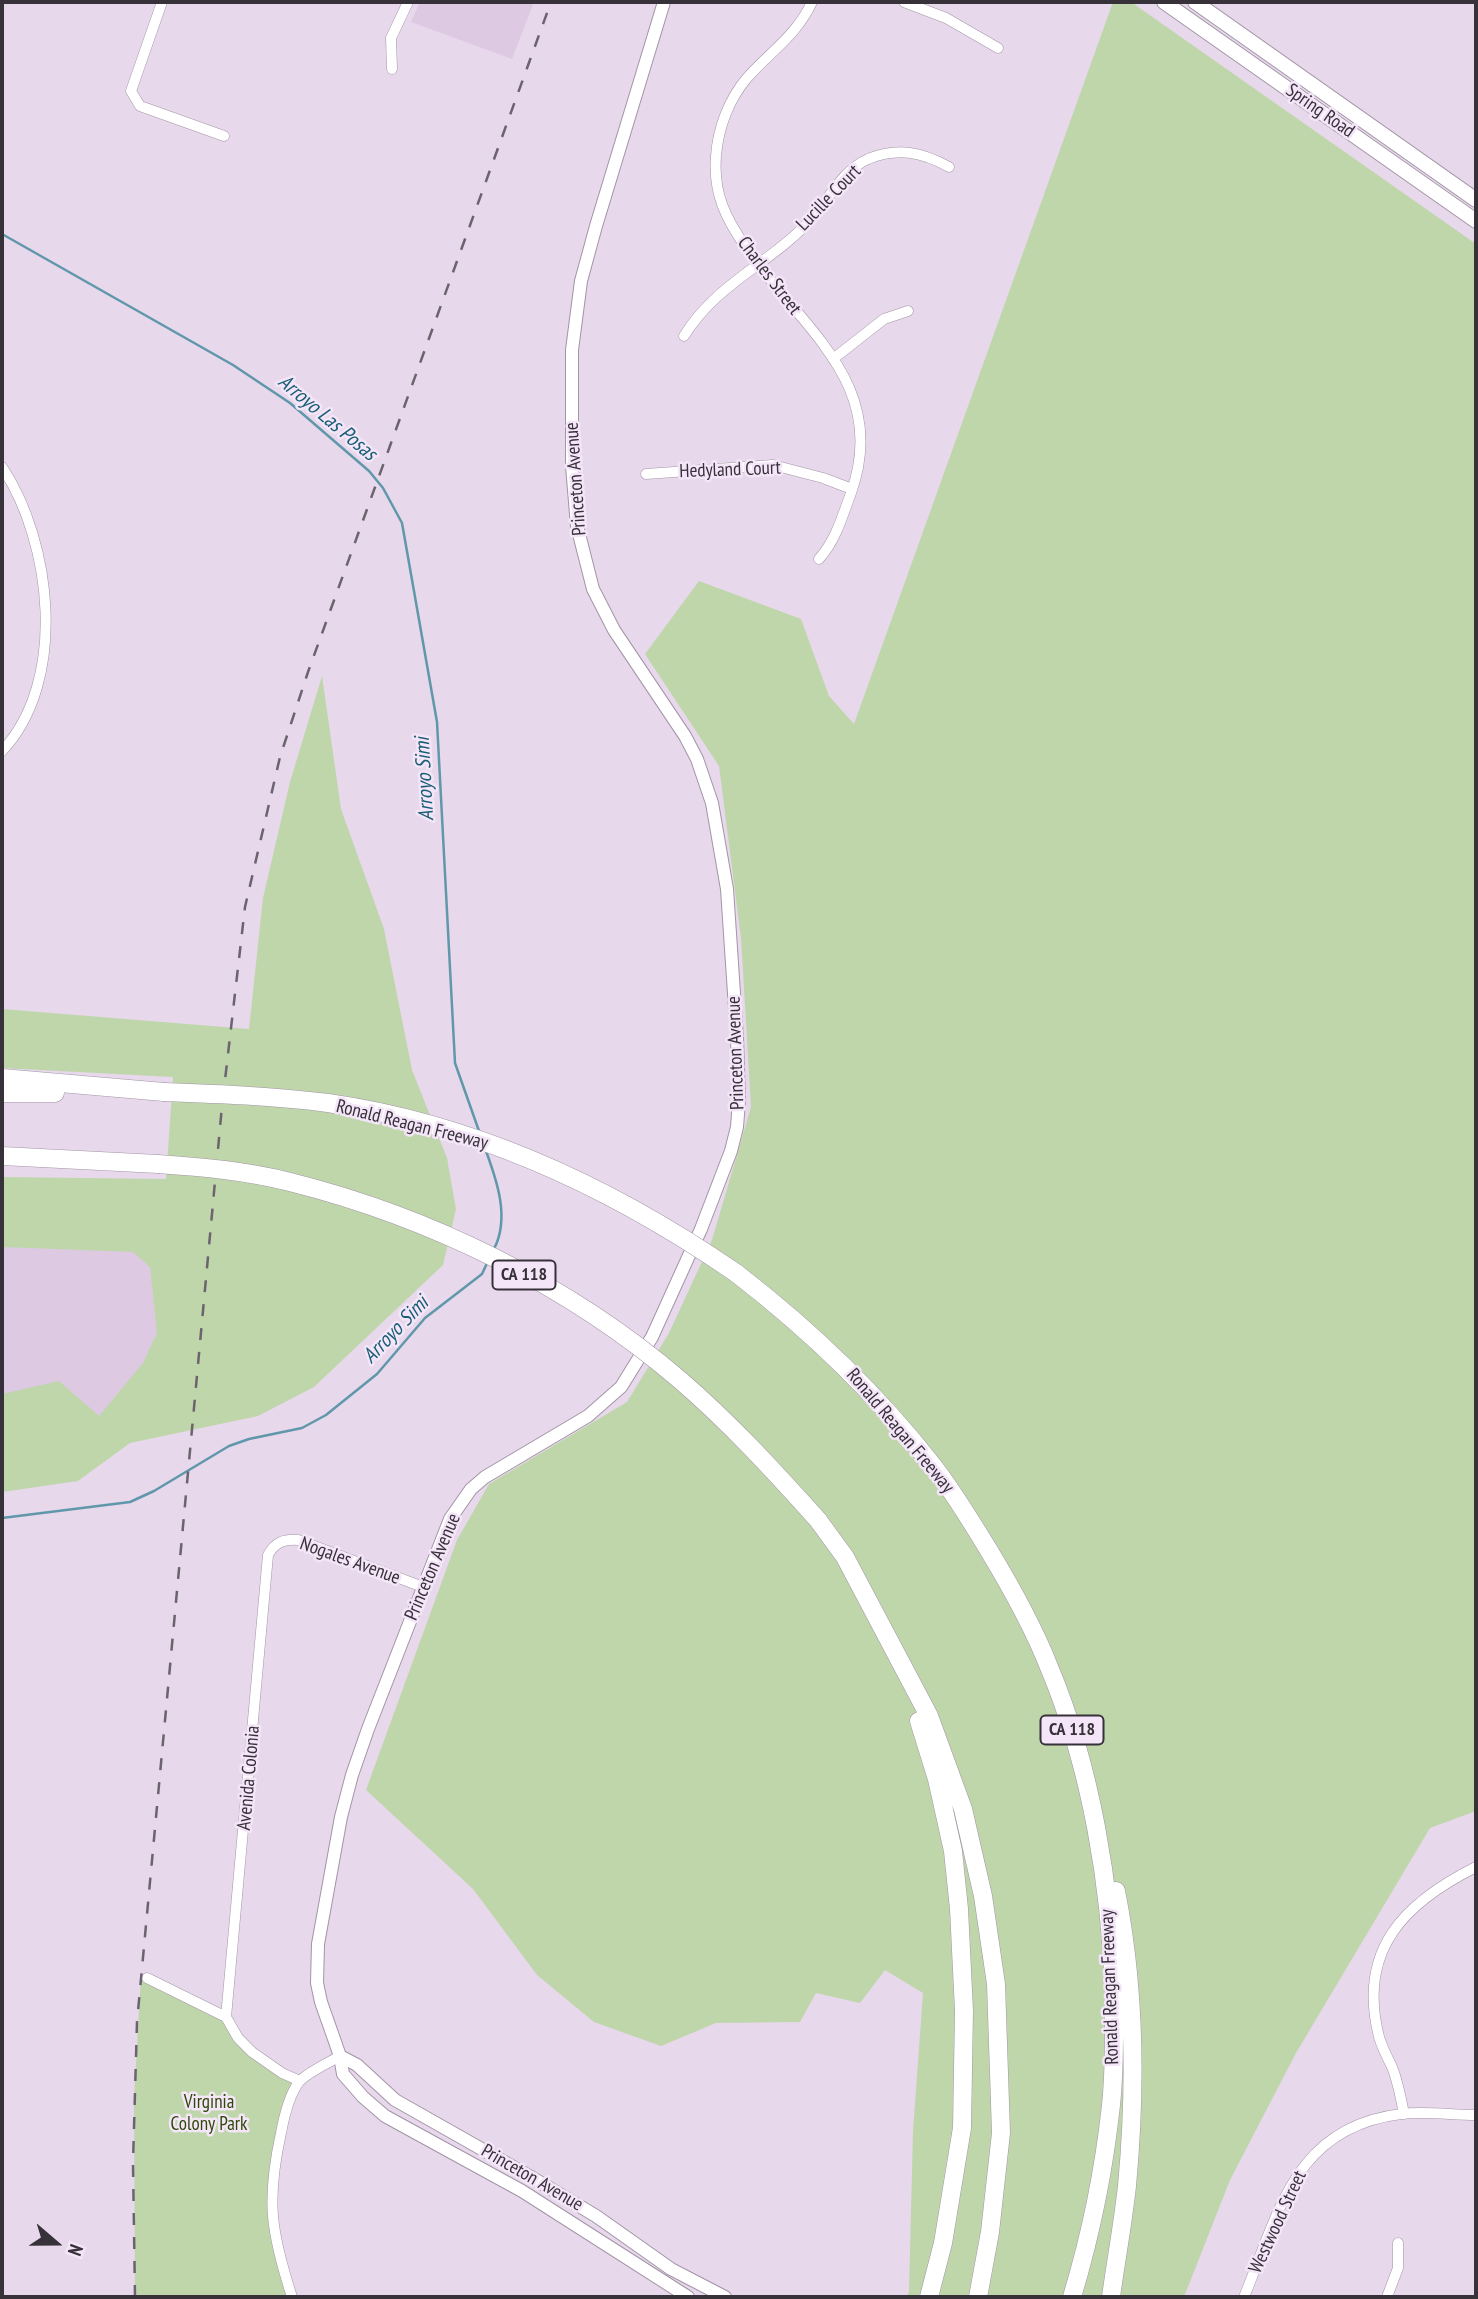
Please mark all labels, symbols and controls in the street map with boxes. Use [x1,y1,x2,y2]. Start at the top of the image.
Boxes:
street label: Spring Road [1281,79,1359,143]
street label: Lucille Court [792,160,866,236]
street label: Charles Street [732,232,806,320]
water label: Arroyo Las Posas [273,370,381,466]
street label: Princeton Avenue [561,421,591,537]
street label: Hedyland Court [679,457,781,483]
water label: Arroyo Simi [410,737,440,821]
street label: Princeton Avenue [723,996,749,1110]
street label: Ronald Reagan Freeway [334,1095,490,1155]
road number: CA 118 [492,1260,556,1290]
water label: Arroyo Simi [358,1291,434,1369]
street label: Ronald Reagan Freeway [841,1364,959,1498]
street label: Princeton Avenue [400,1510,466,1624]
street label: Nogales Avenue [297,1532,403,1590]
road number: CA 118 [1040,1716,1104,1744]
street label: Avenida Colonia [233,1725,265,1831]
street label: Ronald Reagan Freeway [1096,1909,1124,2065]
park label: Virginia Colony Park [171,2092,247,2136]
street label: Princeton Avenue [477,2140,587,2216]
street label: Westwood Street [1244,2167,1312,2277]
north arrow [21,2208,91,2278]
text: N [63,2241,89,2259]

